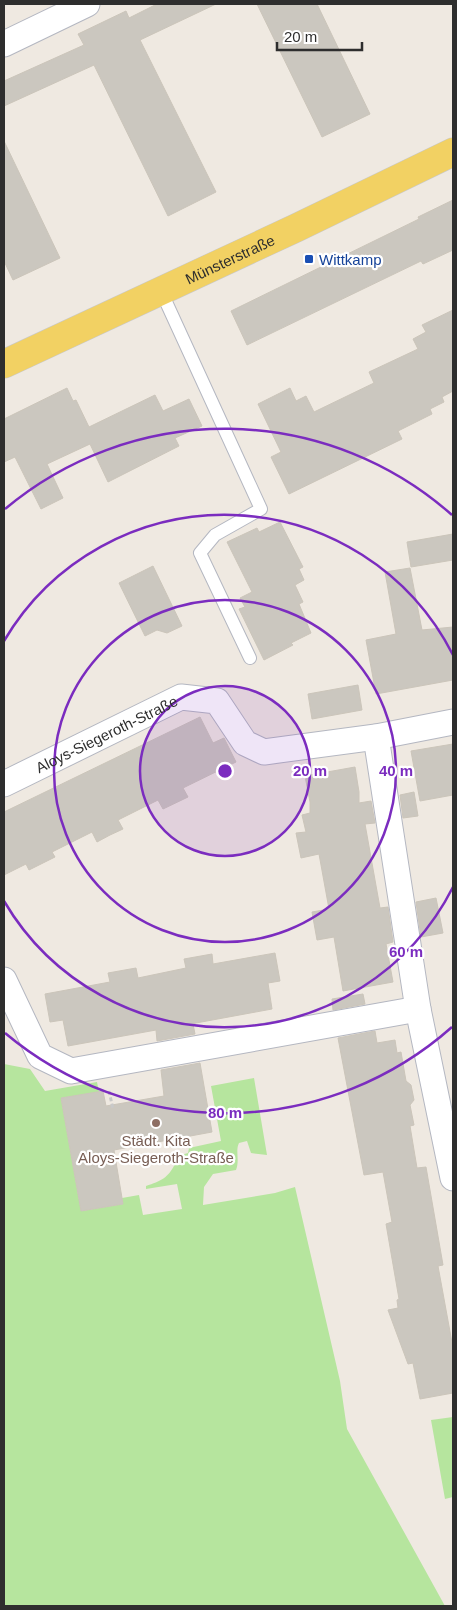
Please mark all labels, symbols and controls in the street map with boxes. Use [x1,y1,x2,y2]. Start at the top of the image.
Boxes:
scale bar [277,20,362,52]
text: 20 m [284,28,317,45]
street label: Münsterstraße [182,231,277,287]
place label: Wittkamp [319,251,382,268]
marker: Wittkamp [303,253,315,265]
street label: Aloys-Siegeroth-Straße [33,692,180,776]
centre of rings [216,762,234,780]
text: 20 m [293,762,327,779]
text: 40 m [379,762,413,779]
text: 60 m [389,943,423,960]
text: 80 m [208,1104,242,1121]
marker: Städt. Kita Aloys-Siegeroth-Straße [150,1117,162,1129]
place label: Städt. Kita Aloys-Siegeroth-Straße [78,1132,234,1166]

